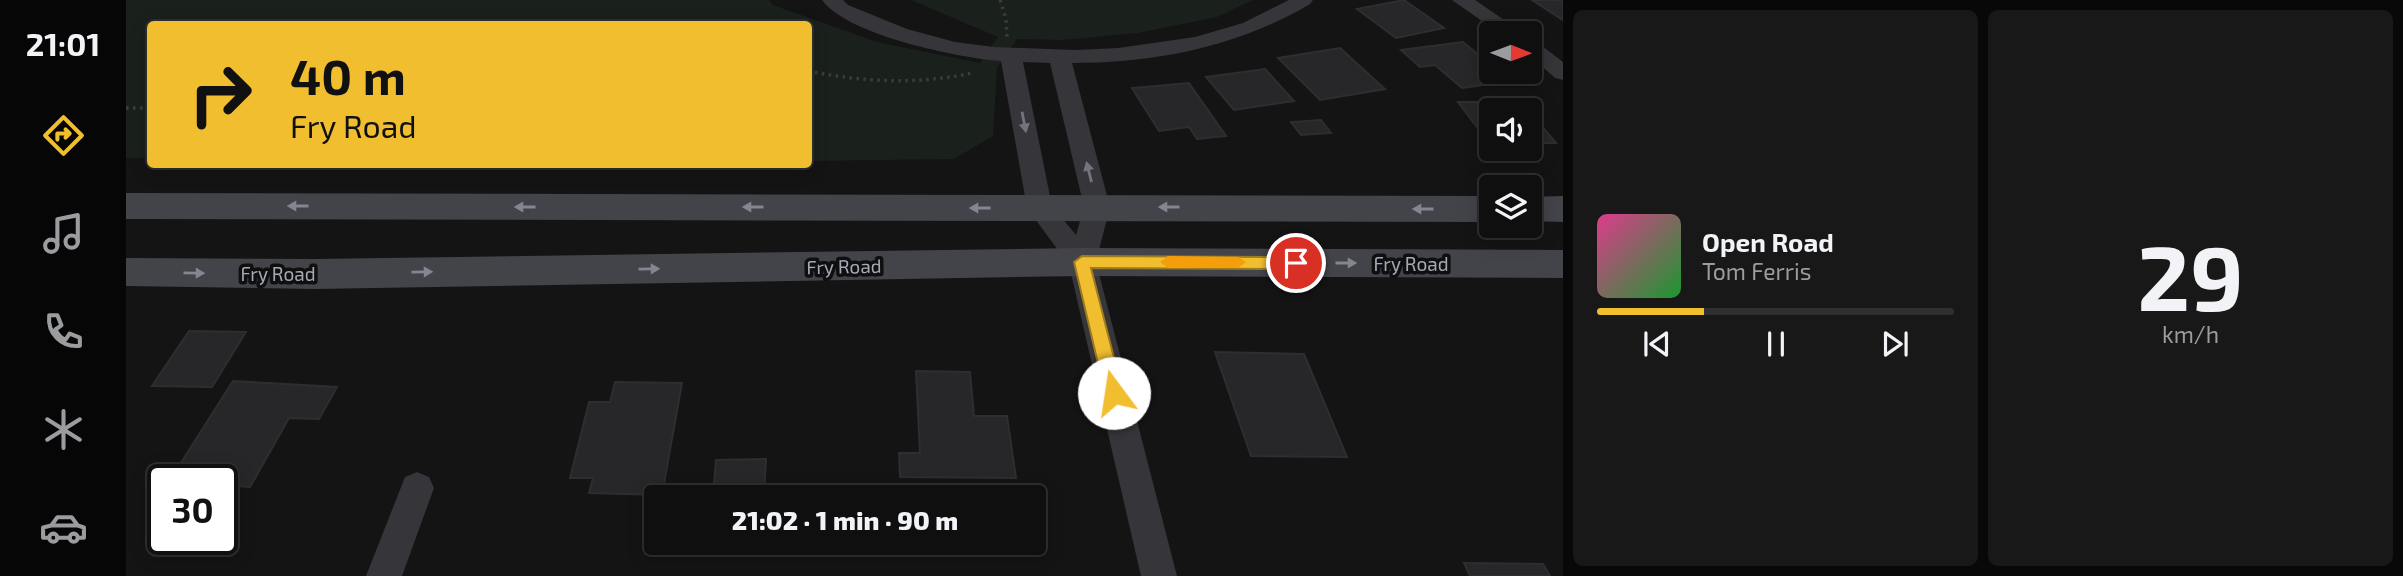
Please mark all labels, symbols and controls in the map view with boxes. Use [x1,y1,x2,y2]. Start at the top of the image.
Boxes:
north arrow [1479,21,1542,84]
map controls [1479,21,1542,238]
text: 21:01 [26,24,100,62]
text: 40 m [290,46,406,105]
icon: right [175,49,266,140]
button: sound [1479,98,1542,161]
text: Fry Road [290,106,417,144]
icon: directions [39,111,88,160]
one-way arrow [1018,111,1029,133]
one-way arrow [1083,161,1094,183]
button: layers [1479,175,1542,238]
one-way arrow [287,200,309,212]
one-way arrow [514,201,536,213]
one-way arrow [742,201,764,213]
one-way arrow [1158,201,1180,213]
one-way arrow [969,202,991,214]
one-way arrow [1412,203,1434,215]
icon: music [39,209,88,258]
text: 29 [2137,220,2244,329]
text: Open Road [1702,226,1834,257]
pin [1266,233,1326,293]
icon: arrive [1277,244,1315,282]
street label: Fry Road [1373,252,1449,275]
street label: Fry Road [806,254,882,278]
one-way arrow [1335,257,1357,269]
text: Tom Ferris [1702,257,1811,285]
street label: Fry Road [240,262,316,285]
one-way arrow [638,263,660,274]
one-way arrow [411,266,433,278]
one-way arrow [183,267,205,279]
icon: phone [39,307,88,356]
text: km/h [2162,320,2219,348]
icon: previous [1638,325,1676,363]
icon: pause [1757,325,1795,363]
icon: next [1876,325,1914,363]
position arrow [1077,356,1151,430]
icon: climate [39,405,88,454]
speed limit sign: 30 [147,464,238,555]
icon: car [39,503,88,552]
text: 21:02 · 1 min · 90 m [732,504,958,535]

